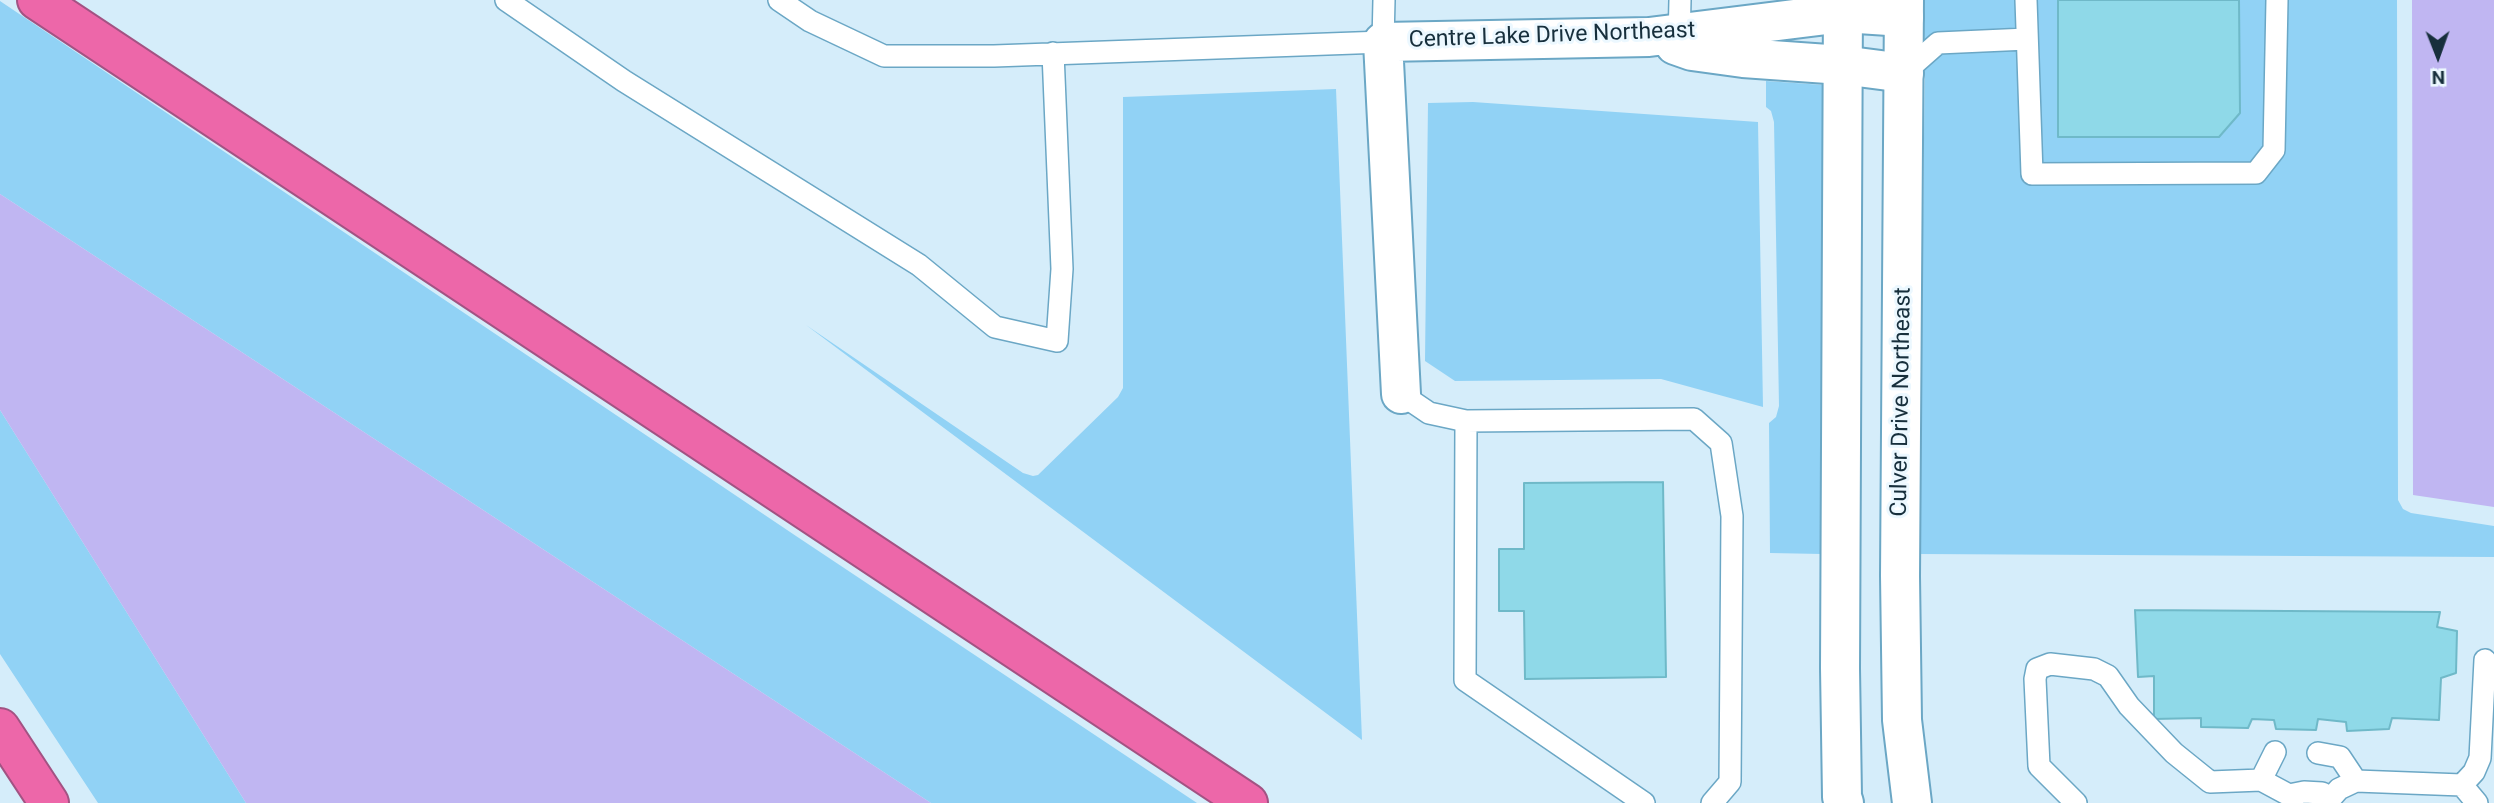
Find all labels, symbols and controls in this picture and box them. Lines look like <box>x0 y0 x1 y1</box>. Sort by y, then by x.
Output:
street label: Centre Lake Drive Northeast <box>1408 17 1696 55</box>
north arrow <box>2403 21 2473 91</box>
text: N <box>2431 66 2445 89</box>
street label: Culver Drive Northeast <box>1886 287 1918 517</box>

